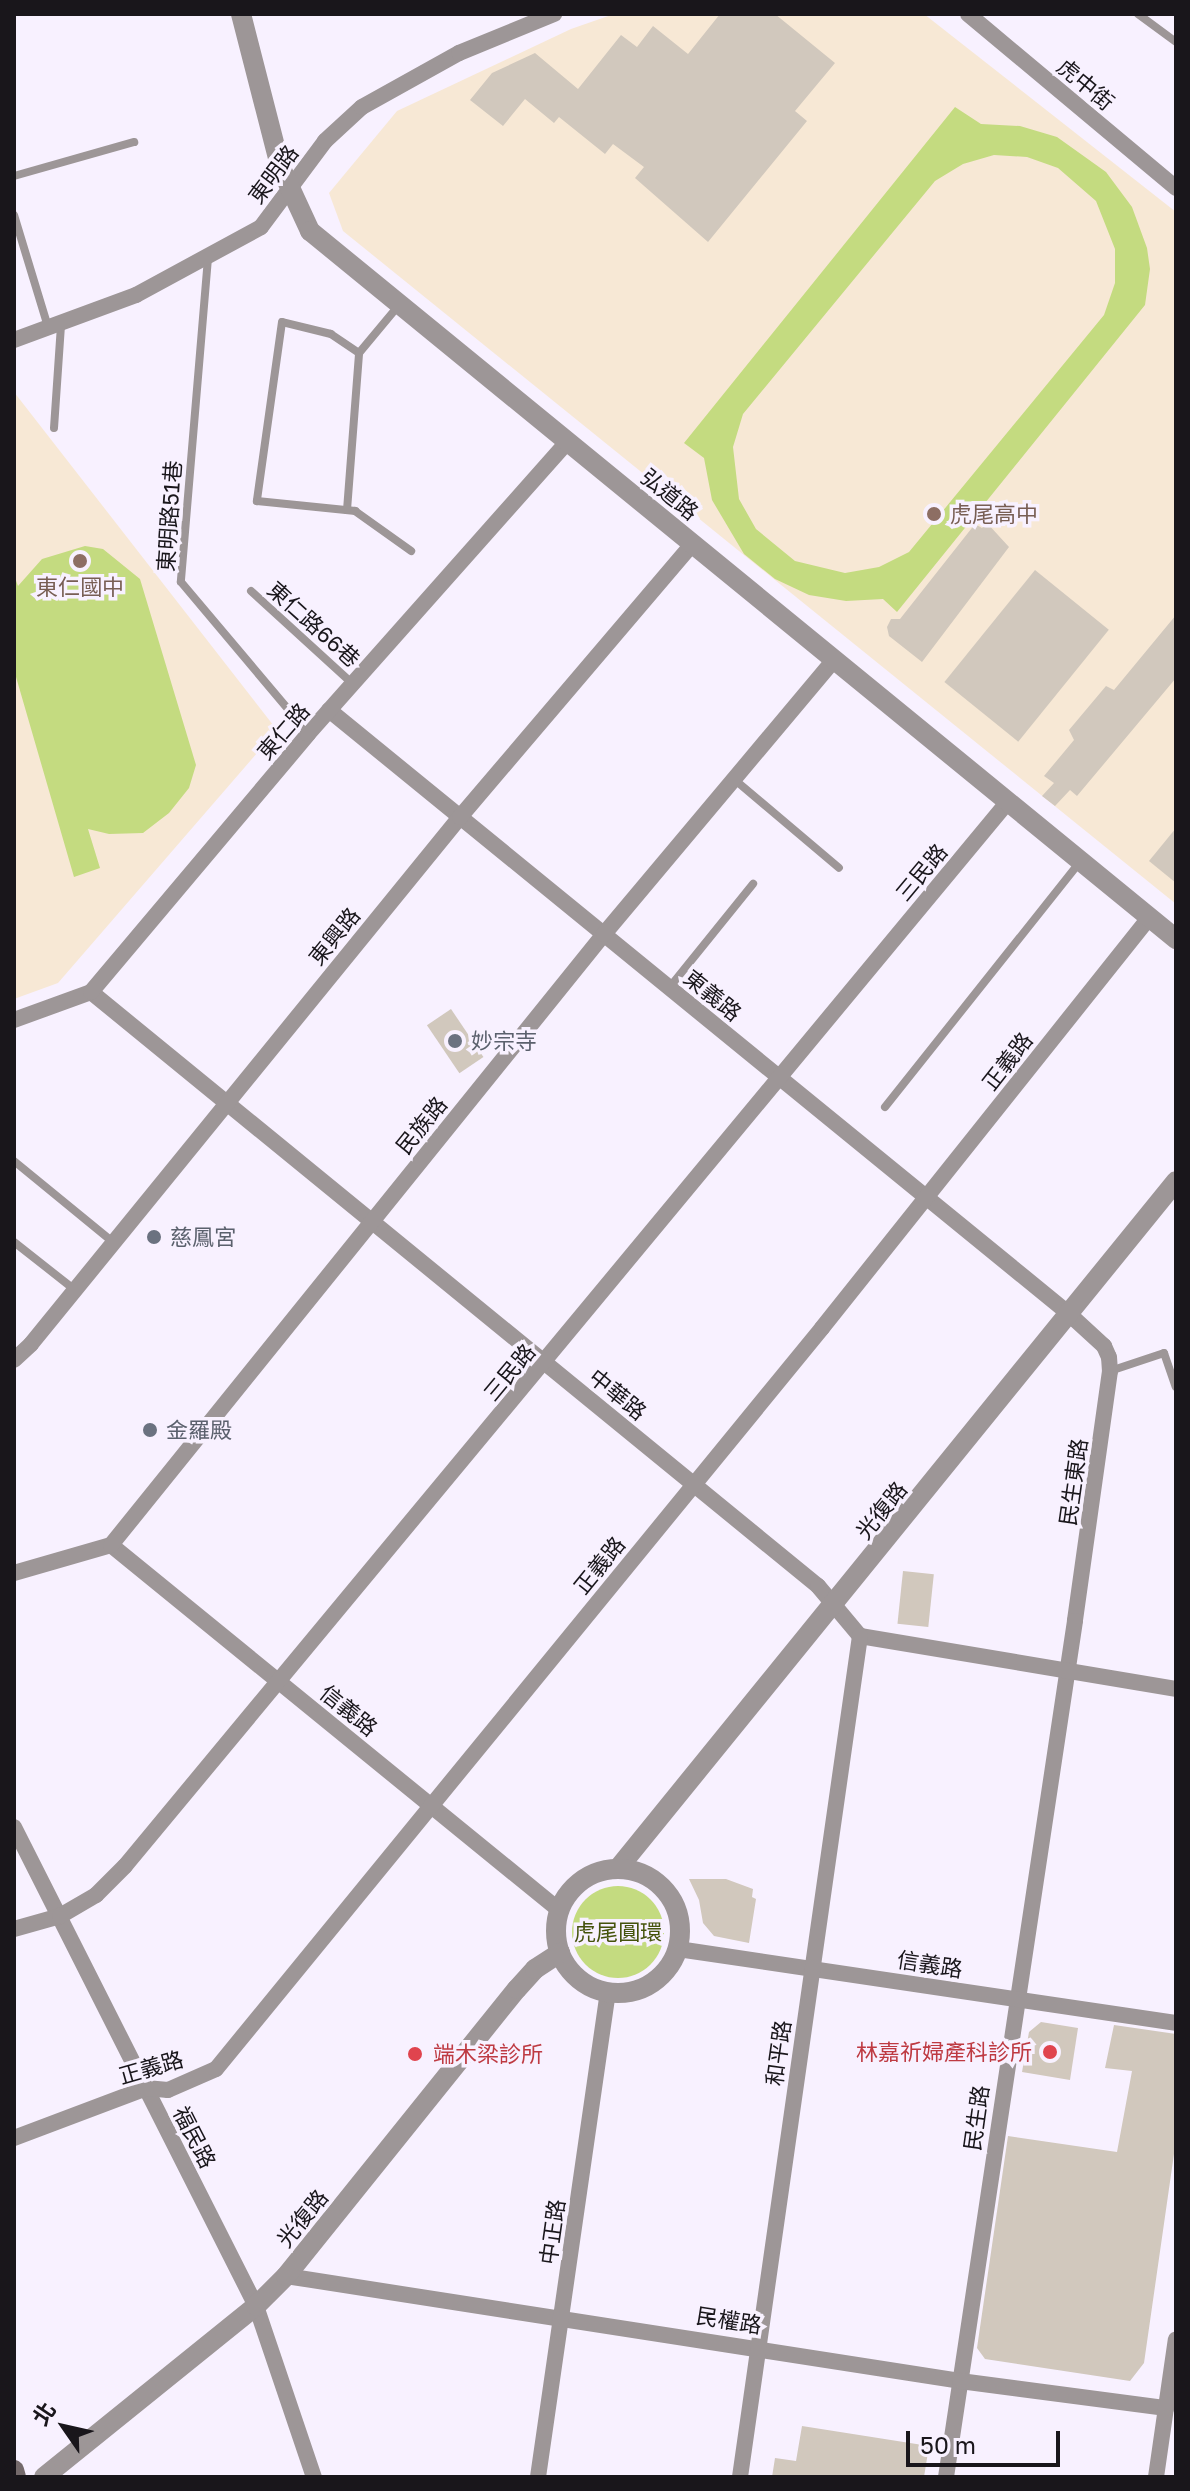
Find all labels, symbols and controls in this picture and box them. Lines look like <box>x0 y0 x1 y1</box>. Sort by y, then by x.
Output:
street label: 虎中街 <box>1052 53 1120 115</box>
street label: 東明路 <box>243 140 303 208</box>
street label: 東明路51巷 <box>152 459 186 573</box>
street label: 弘道路 <box>636 463 704 525</box>
place label: 虎尾高中 <box>950 501 1038 527</box>
marker: 虎尾高中 <box>925 505 943 523</box>
marker: 東仁國中 <box>71 552 89 570</box>
place label: 東仁國中 <box>36 574 124 600</box>
street label: 東仁路66巷 <box>263 576 365 672</box>
street label: 東仁路 <box>251 697 315 765</box>
street label: 三民路 <box>890 838 952 906</box>
street label: 東興路 <box>303 902 365 970</box>
street label: 東義路 <box>679 964 747 1026</box>
street label: 正義路 <box>976 1027 1038 1095</box>
place label: 妙宗寺 <box>471 1028 537 1054</box>
marker: 妙宗寺 <box>446 1032 464 1050</box>
street label: 民族路 <box>390 1091 452 1159</box>
place label: 慈鳳宮 <box>170 1224 236 1250</box>
marker: 慈鳳宮 <box>145 1228 163 1246</box>
street label: 三民路 <box>478 1338 540 1406</box>
street label: 中華路 <box>584 1363 652 1425</box>
place label: 金羅殿 <box>166 1417 232 1443</box>
marker: 金羅殿 <box>141 1421 159 1439</box>
street label: 民生東路 <box>1054 1437 1092 1527</box>
street label: 光復路 <box>850 1476 912 1544</box>
street label: 正義路 <box>568 1531 630 1599</box>
street label: 信義路 <box>315 1679 383 1741</box>
park label: 虎尾圓環 <box>574 1919 662 1945</box>
street label: 信義路 <box>895 1946 965 1982</box>
street label: 和平路 <box>760 2018 796 2088</box>
place label: 林嘉祈婦產科診所 <box>856 2039 1032 2065</box>
place label: 端木梁診所 <box>433 2041 543 2067</box>
marker: 林嘉祈婦產科診所 <box>1039 2041 1061 2063</box>
marker: 端木梁診所 <box>404 2043 426 2065</box>
street label: 正義路 <box>116 2045 186 2089</box>
street label: 民生路 <box>958 2083 994 2153</box>
street label: 福民路 <box>168 2102 222 2172</box>
street label: 光復路 <box>271 2184 333 2252</box>
street label: 中正路 <box>534 2197 570 2267</box>
street label: 民權路 <box>694 2302 764 2338</box>
north arrow <box>24 2387 104 2467</box>
text: 北 <box>26 2397 61 2430</box>
scale bar <box>910 2415 1064 2465</box>
text: 50 m <box>920 2430 976 2459</box>

